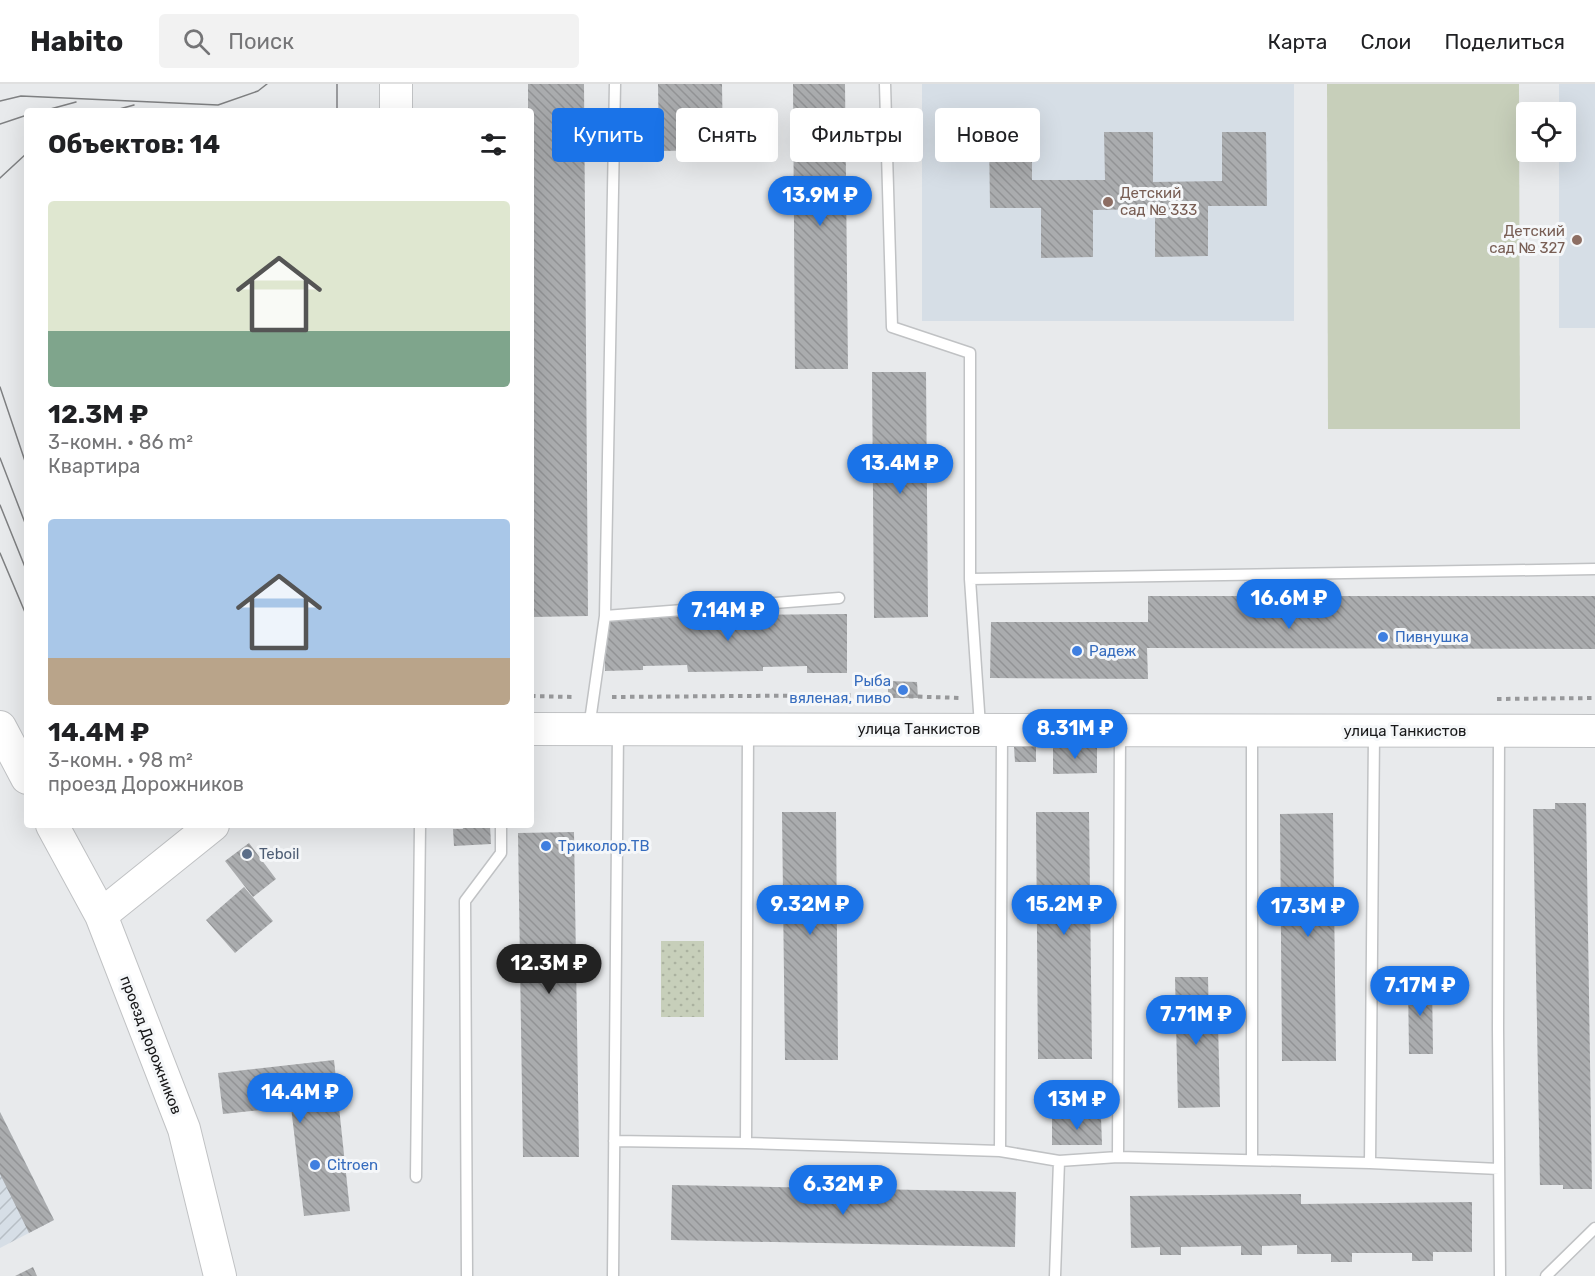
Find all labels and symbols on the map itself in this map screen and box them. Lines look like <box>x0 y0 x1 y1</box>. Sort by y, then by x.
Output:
pin: 13.9M ₽ <box>765 176 875 227</box>
place label: Детский сад № 333 <box>1120 184 1197 219</box>
marker: Детский сад № 333 <box>1101 195 1115 209</box>
place label: Детский сад № 327 <box>1489 222 1565 257</box>
marker: Детский сад № 327 <box>1570 233 1584 247</box>
pin: 13.4M ₽ <box>845 444 955 495</box>
pin: 16.6M ₽ <box>1234 579 1344 630</box>
pin: 7.14M ₽ <box>673 591 783 642</box>
place label: Пивнушка <box>1395 628 1469 646</box>
marker: Пивнушка <box>1376 630 1390 644</box>
place label: Радеж <box>1089 642 1136 660</box>
marker: Радеж <box>1070 644 1084 658</box>
place label: Рыба вяленая, пиво <box>789 672 891 707</box>
marker: Рыба вяленая, пиво <box>896 683 910 697</box>
pin: 8.31M ₽ <box>1020 709 1130 760</box>
street label: улица Танкистов <box>857 720 981 738</box>
street label: улица Танкистов <box>1343 722 1467 740</box>
place label: Триколор.ТВ <box>558 837 650 855</box>
marker: Триколор.ТВ <box>539 839 553 853</box>
place label: Teboil <box>259 845 299 863</box>
marker: Teboil <box>240 847 254 861</box>
pin: 9.32M ₽ <box>755 885 865 936</box>
pin: 15.2M ₽ <box>1009 885 1119 936</box>
pin: 17.3M ₽ <box>1253 887 1363 938</box>
pin: 12.3M ₽ <box>494 944 604 995</box>
pin: 7.17M ₽ <box>1365 966 1475 1017</box>
street label: проезд Дорожников <box>116 973 186 1117</box>
pin: 7.71M ₽ <box>1141 995 1251 1046</box>
pin: 14.4M ₽ <box>245 1073 355 1124</box>
pin: 13M ₽ <box>1035 1080 1119 1131</box>
place label: Citroen <box>327 1156 378 1174</box>
marker: Citroen <box>308 1158 322 1172</box>
pin: 6.32M ₽ <box>788 1165 898 1216</box>

